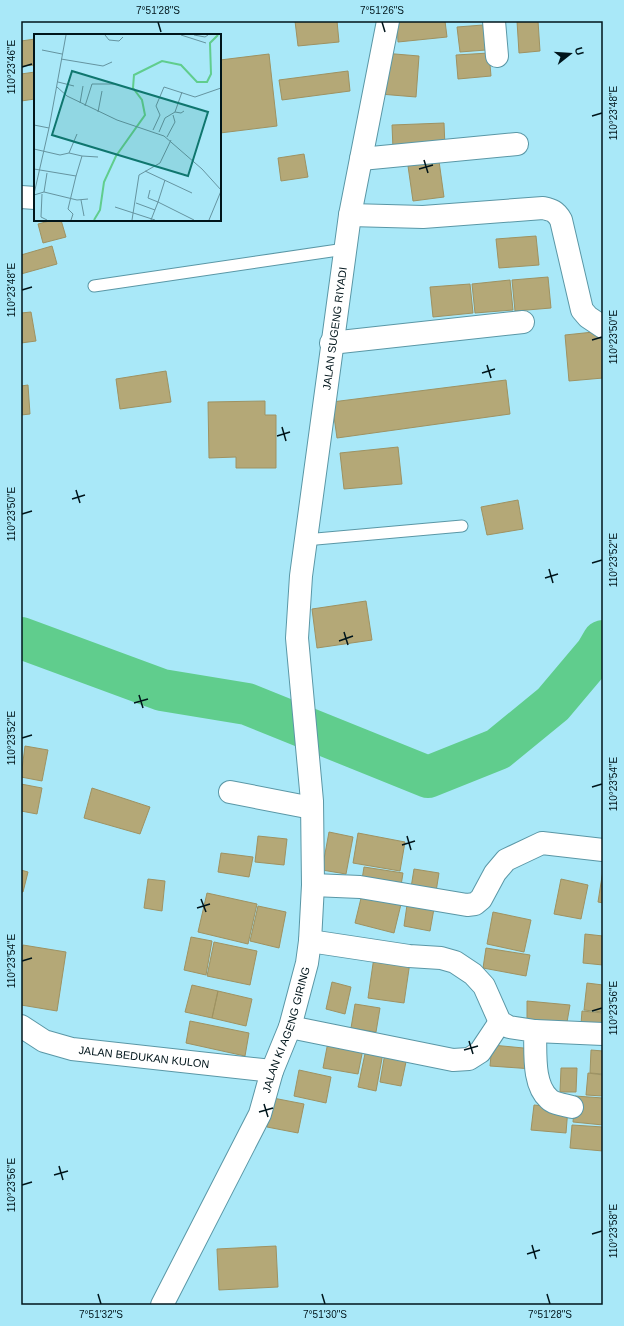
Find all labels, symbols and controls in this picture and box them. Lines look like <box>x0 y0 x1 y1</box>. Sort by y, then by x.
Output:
text: 7°51'28"S <box>136 5 180 16</box>
text: 7°51'26"S <box>360 5 404 16</box>
inset map <box>34 34 221 221</box>
north arrow <box>550 34 590 74</box>
text: 110°23'46"E <box>6 40 17 94</box>
text: U <box>573 46 586 57</box>
text: 110°23'48"E <box>608 86 619 140</box>
text: 110°23'48"E <box>6 263 17 317</box>
street label: JALAN SUGENG RIYADI <box>320 266 349 391</box>
text: 110°23'50"E <box>608 310 619 364</box>
text: 110°23'50"E <box>6 487 17 541</box>
text: 110°23'52"E <box>608 533 619 587</box>
text: 110°23'52"E <box>6 711 17 765</box>
text: 110°23'54"E <box>608 757 619 811</box>
text: 110°23'54"E <box>6 934 17 988</box>
street label: JALAN KI AGENG GIRING <box>260 965 312 1094</box>
text: 110°23'56"E <box>608 981 619 1035</box>
street label: JALAN BEDUKAN KULON <box>78 1044 210 1070</box>
text: 110°23'56"E <box>6 1158 17 1212</box>
text: 110°23'58"E <box>608 1204 619 1258</box>
text: 7°51'32"S <box>79 1309 123 1320</box>
text: 7°51'30"S <box>303 1309 347 1320</box>
text: 7°51'28"S <box>528 1309 572 1320</box>

